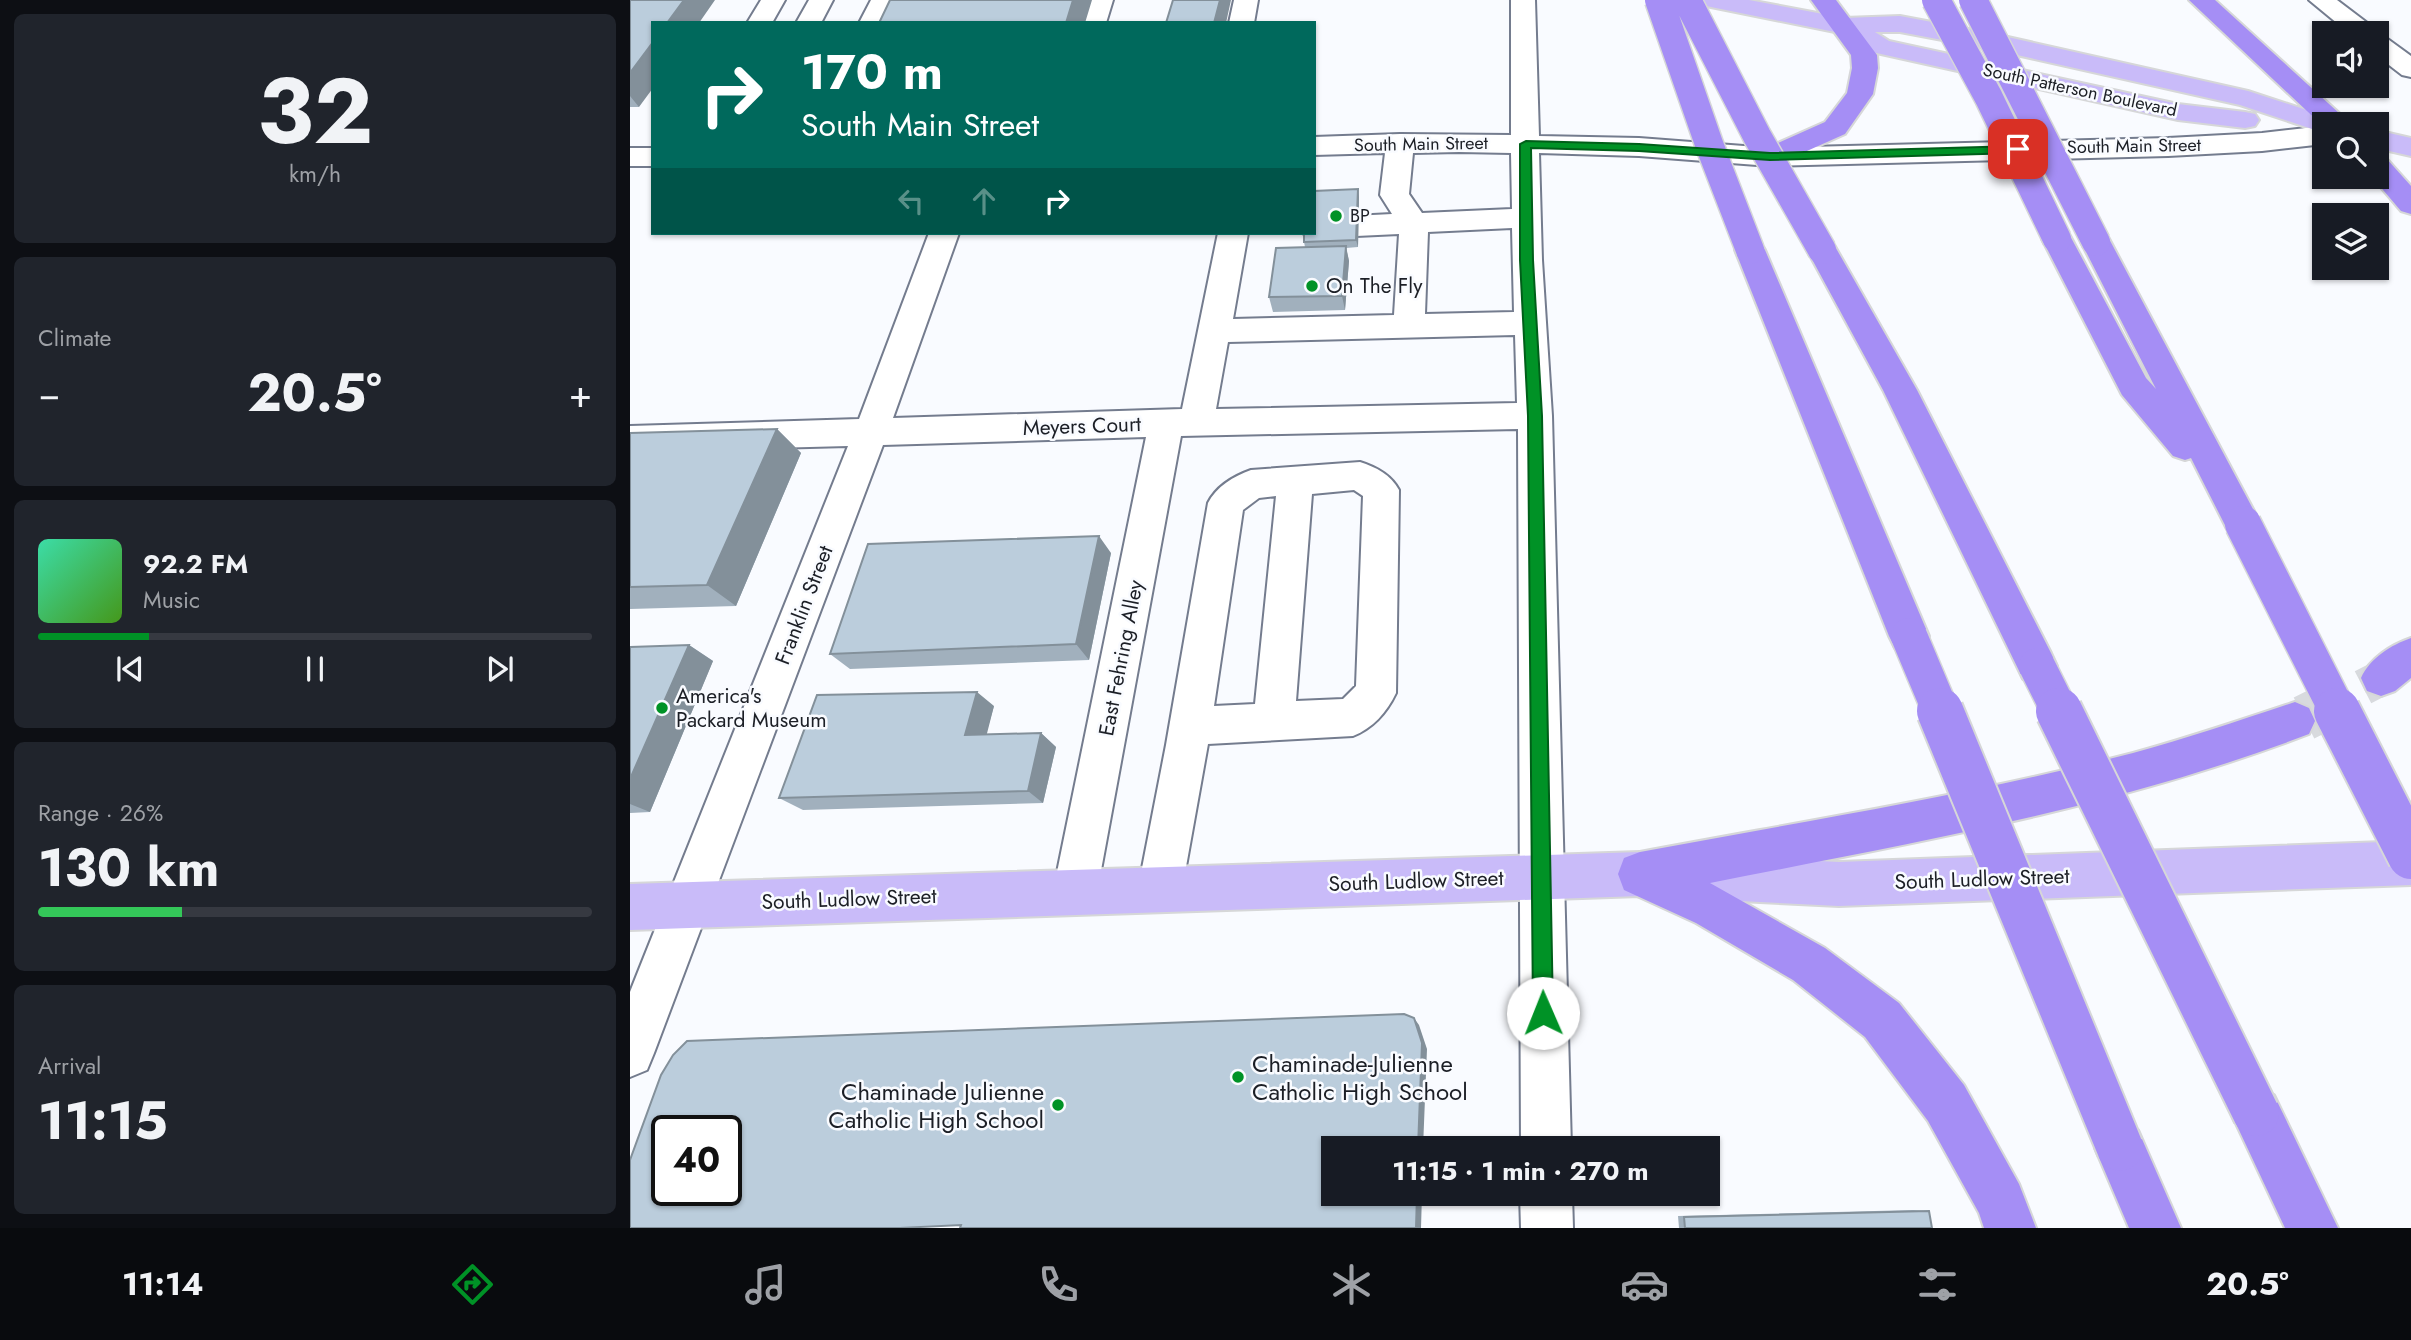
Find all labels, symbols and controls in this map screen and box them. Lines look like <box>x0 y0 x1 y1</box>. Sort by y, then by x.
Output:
map controls <box>2312 21 2389 280</box>
button: sound <box>2312 21 2389 98</box>
text: 170 m <box>801 37 943 107</box>
text: 32 <box>257 46 373 177</box>
icon: right <box>686 49 777 140</box>
street label: South Patterson Boulevard <box>1981 57 2179 123</box>
text: South Main Street <box>801 102 1039 148</box>
button: search <box>2312 112 2389 189</box>
pin <box>1988 119 2048 179</box>
street label: South Main Street <box>1354 130 1489 158</box>
icon: arrive <box>1999 130 2037 168</box>
street label: South Main Street <box>2067 132 2202 160</box>
text: km/h <box>289 157 341 191</box>
icon: left <box>892 182 930 220</box>
icon: ahead <box>965 182 1003 220</box>
icon: right <box>1038 182 1076 220</box>
place label: BP <box>1350 203 1370 229</box>
button: layers <box>2312 203 2389 280</box>
marker: BP <box>1328 208 1344 224</box>
place label: On The Fly <box>1326 271 1423 301</box>
marker: On The Fly <box>1304 278 1320 294</box>
text: Climate <box>38 321 111 355</box>
text: 20.5° <box>247 355 382 431</box>
text: − <box>38 366 60 421</box>
text: + <box>569 366 592 421</box>
street label: Meyers Court <box>1022 409 1142 443</box>
street label: Franklin Street <box>768 541 840 669</box>
text: 92.2 FM <box>143 545 248 583</box>
street label: East Fehring Alley <box>1091 577 1151 739</box>
text: Music <box>143 583 200 617</box>
icon: previous <box>111 650 149 688</box>
icon: pause <box>296 650 334 688</box>
icon: next <box>481 650 519 688</box>
place label: America's Packard Museum <box>676 681 827 735</box>
marker: America's Packard Museum <box>654 700 670 716</box>
text: Range · 26% <box>38 796 163 830</box>
text: 130 km <box>38 830 219 906</box>
street label: South Ludlow Street <box>1894 861 2070 897</box>
street label: South Ludlow Street <box>1328 863 1504 899</box>
street label: South Ludlow Street <box>761 881 937 917</box>
position arrow <box>1506 976 1580 1050</box>
place label: Chaminade-Julienne Catholic High School <box>1252 1046 1468 1109</box>
text: Arrival <box>38 1049 101 1083</box>
marker: Chaminade-Julienne Catholic High School <box>1230 1069 1246 1085</box>
place label: Chaminade Julienne Catholic High School <box>828 1074 1044 1137</box>
text: 11:15 <box>38 1083 168 1159</box>
marker: Chaminade Julienne Catholic High School <box>1050 1097 1066 1113</box>
speed limit sign: 40 <box>651 1115 742 1206</box>
text: 11:15 · 1 min · 270 m <box>1392 1152 1649 1190</box>
icon: directions <box>448 1260 497 1309</box>
icon: music <box>741 1260 790 1309</box>
icon: phone <box>1034 1260 1083 1309</box>
icon: climate <box>1327 1260 1376 1309</box>
icon: car <box>1620 1260 1669 1309</box>
icon: filters <box>1913 1260 1962 1309</box>
text: 11:14 <box>122 1261 204 1307</box>
text: 20.5° <box>2206 1261 2289 1307</box>

